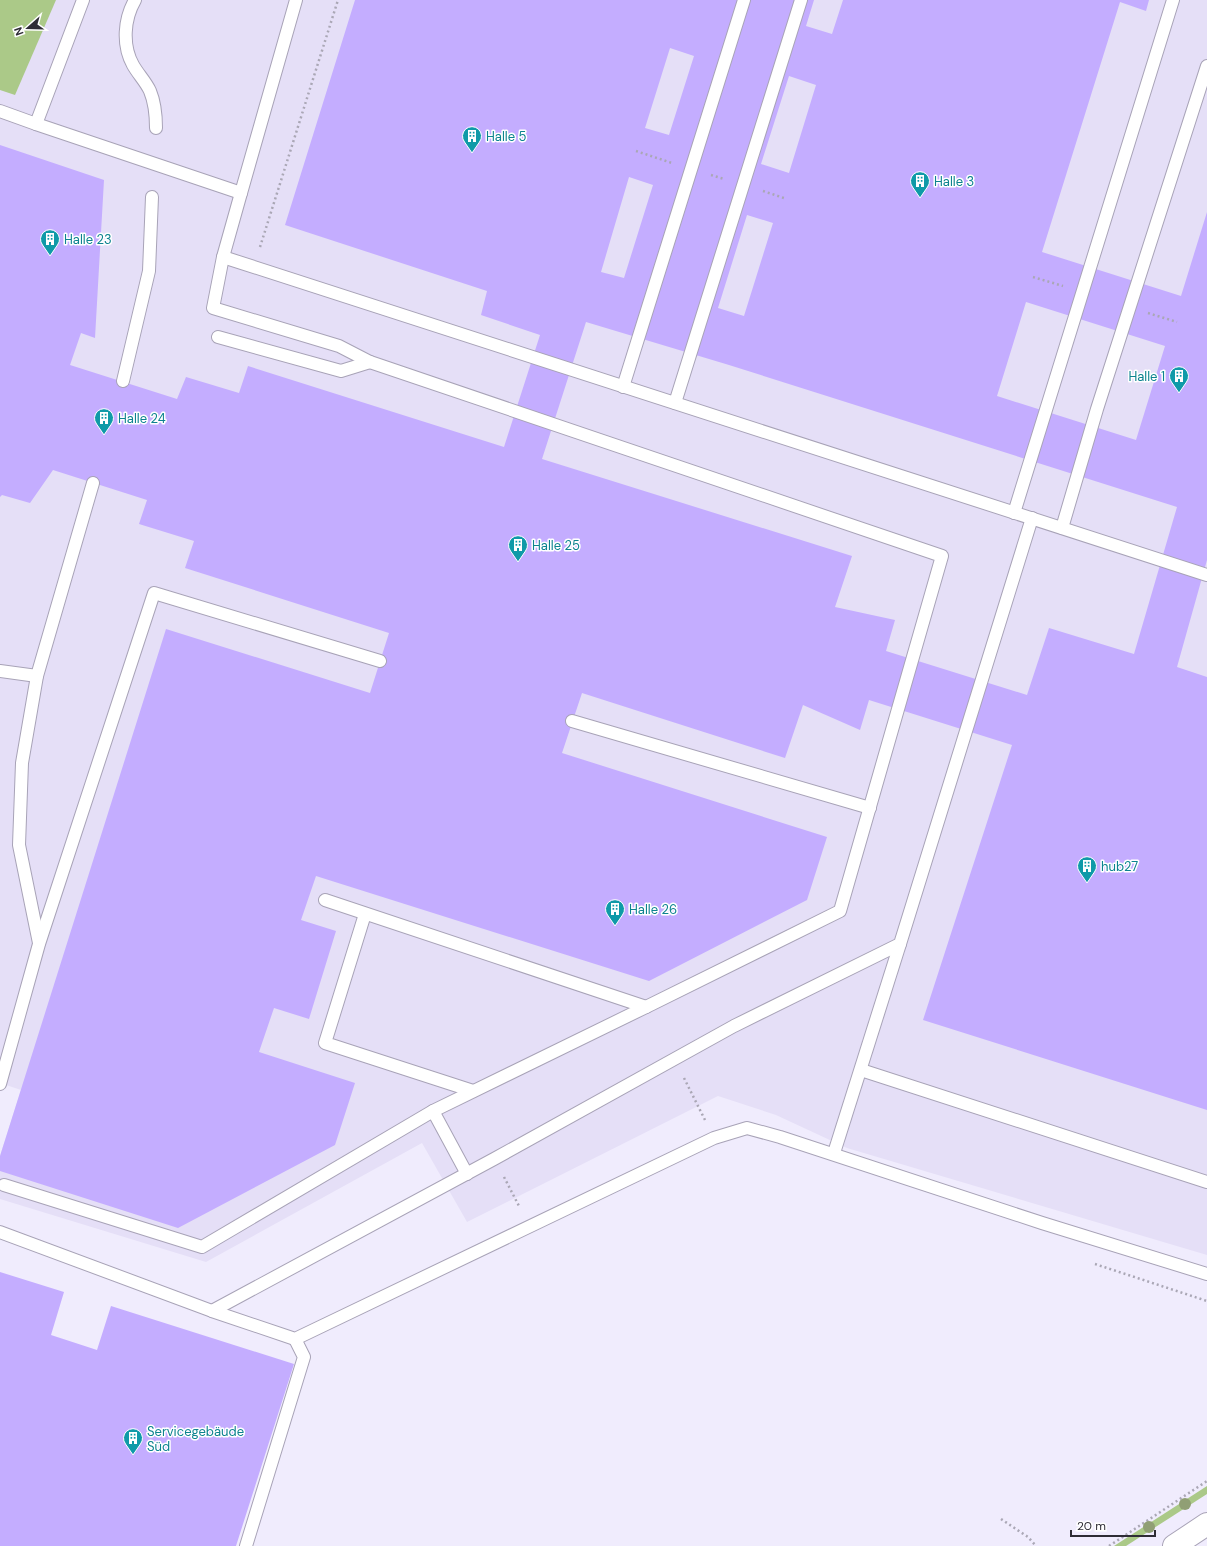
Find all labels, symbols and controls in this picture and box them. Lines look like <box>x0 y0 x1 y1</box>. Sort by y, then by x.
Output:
north arrow <box>8 8 48 48</box>
text: N <box>11 25 27 38</box>
building icon: Halle 5 <box>461 125 483 153</box>
place label: Halle 5 <box>486 128 527 145</box>
building icon: Halle 3 <box>909 170 931 198</box>
place label: Halle 3 <box>934 173 974 190</box>
building icon: Halle 23 <box>39 228 61 256</box>
place label: Halle 23 <box>64 231 112 248</box>
building icon: Halle 1 <box>1168 365 1190 393</box>
place label: Halle 1 <box>1128 368 1165 385</box>
building icon: Halle 24 <box>93 407 115 435</box>
place label: Halle 24 <box>118 410 166 427</box>
building icon: Halle 25 <box>507 534 529 562</box>
place label: Halle 25 <box>532 537 580 554</box>
building icon: hub27 <box>1076 855 1098 883</box>
place label: hub27 <box>1101 858 1138 875</box>
building icon: Halle 26 <box>604 898 626 926</box>
place label: Halle 26 <box>629 901 677 918</box>
place label: Servicegebäude Süd <box>147 1423 244 1455</box>
building icon: Servicegebäude Süd <box>122 1427 144 1455</box>
scale bar <box>1071 1512 1155 1538</box>
text: 20 m <box>1077 1518 1106 1534</box>

